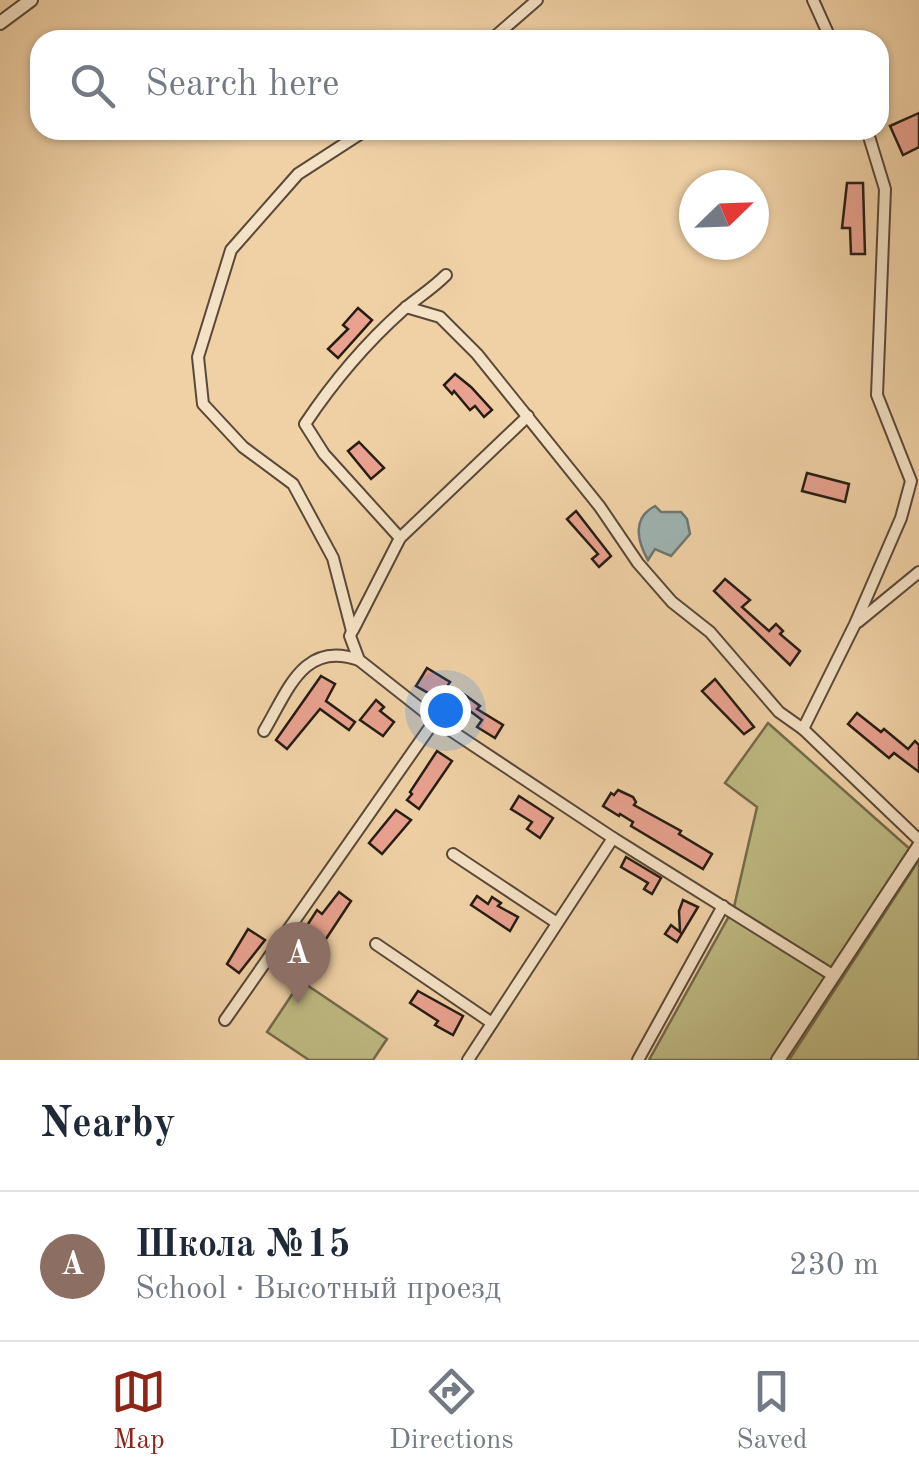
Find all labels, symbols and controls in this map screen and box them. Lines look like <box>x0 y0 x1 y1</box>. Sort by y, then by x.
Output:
search box <box>30 30 889 140</box>
icon: search <box>65 58 120 113</box>
text: Search here <box>145 66 340 104</box>
north arrow <box>679 170 769 260</box>
your location <box>420 685 471 736</box>
pin: A <box>266 922 330 1004</box>
text: Nearby <box>40 1104 176 1146</box>
text: Школа №15 <box>135 1227 351 1265</box>
text: A <box>60 1250 85 1282</box>
text: 230 m <box>789 1250 879 1282</box>
text: School · Высотный проезд <box>135 1274 501 1306</box>
tab: Map <box>111 1364 166 1459</box>
tab: Directions <box>389 1364 514 1459</box>
tab: Saved <box>736 1364 808 1459</box>

